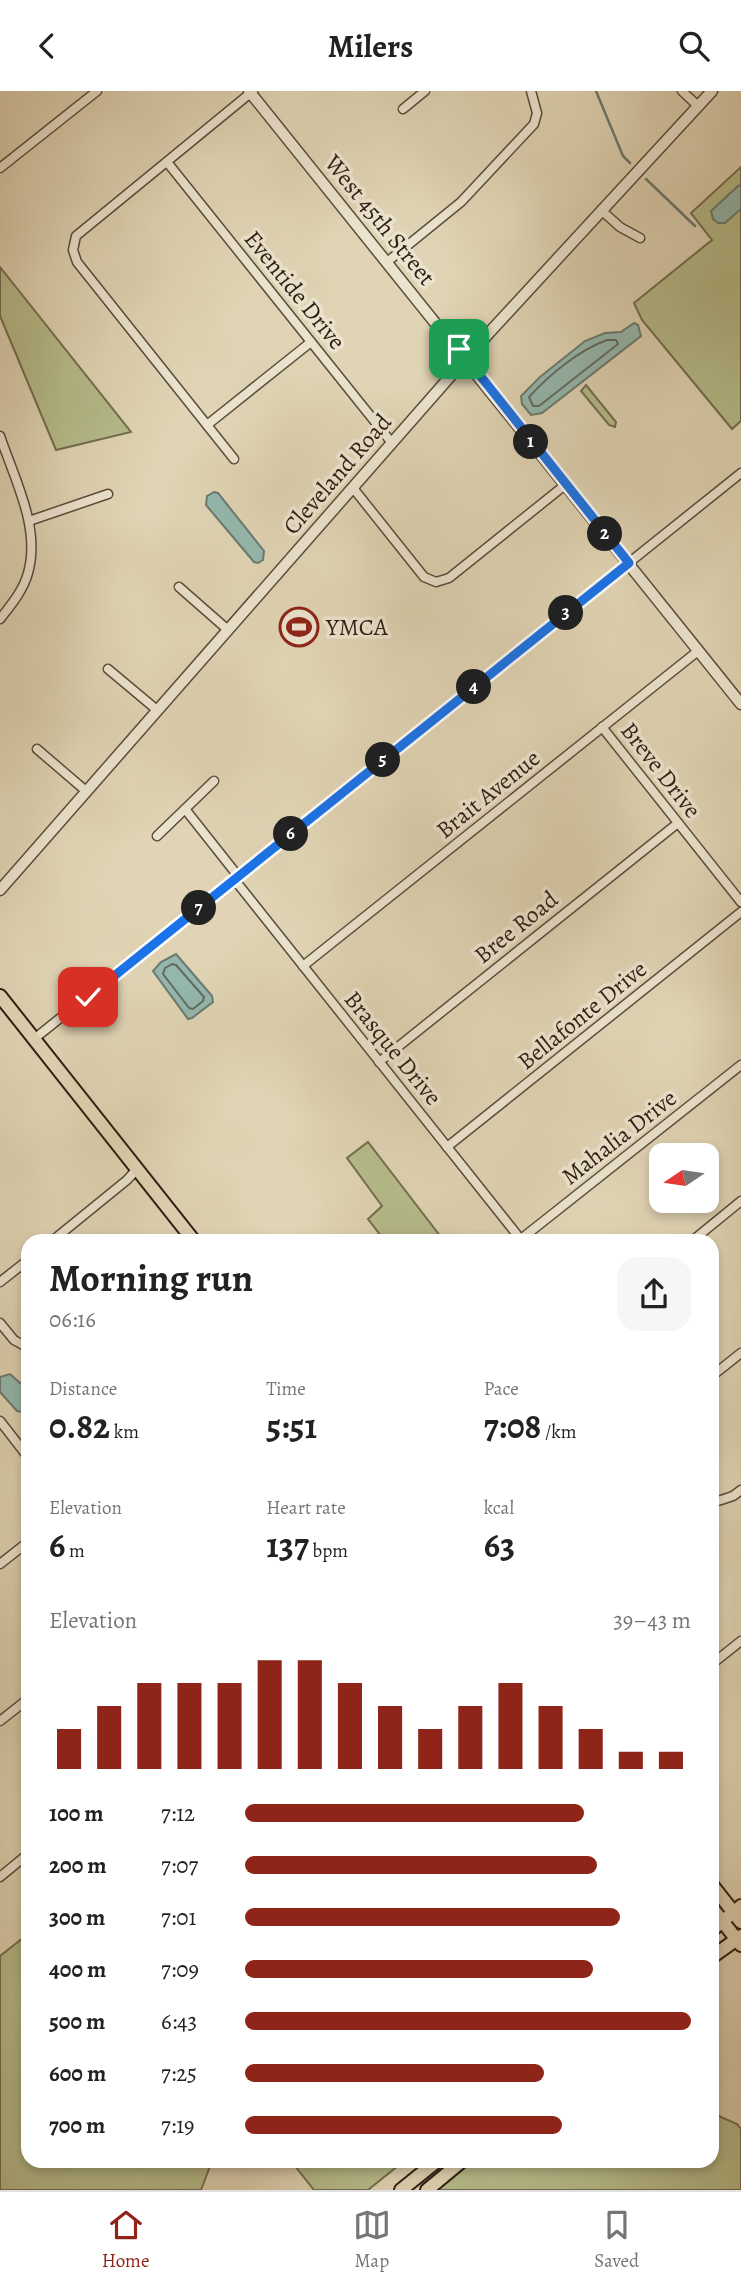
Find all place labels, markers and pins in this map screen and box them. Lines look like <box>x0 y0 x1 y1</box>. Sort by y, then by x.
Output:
pin <box>429 319 489 379</box>
pin: 1 <box>514 425 548 459</box>
pin: 2 <box>588 517 622 551</box>
pin: 3 <box>548 595 584 631</box>
sports icon: YMCA <box>278 606 320 648</box>
place label: YMCA <box>325 611 389 643</box>
pin: 4 <box>456 669 491 705</box>
pin: 5 <box>366 743 400 777</box>
pin: 6 <box>274 817 308 851</box>
pin: 7 <box>182 891 216 925</box>
pin <box>58 967 118 1027</box>

